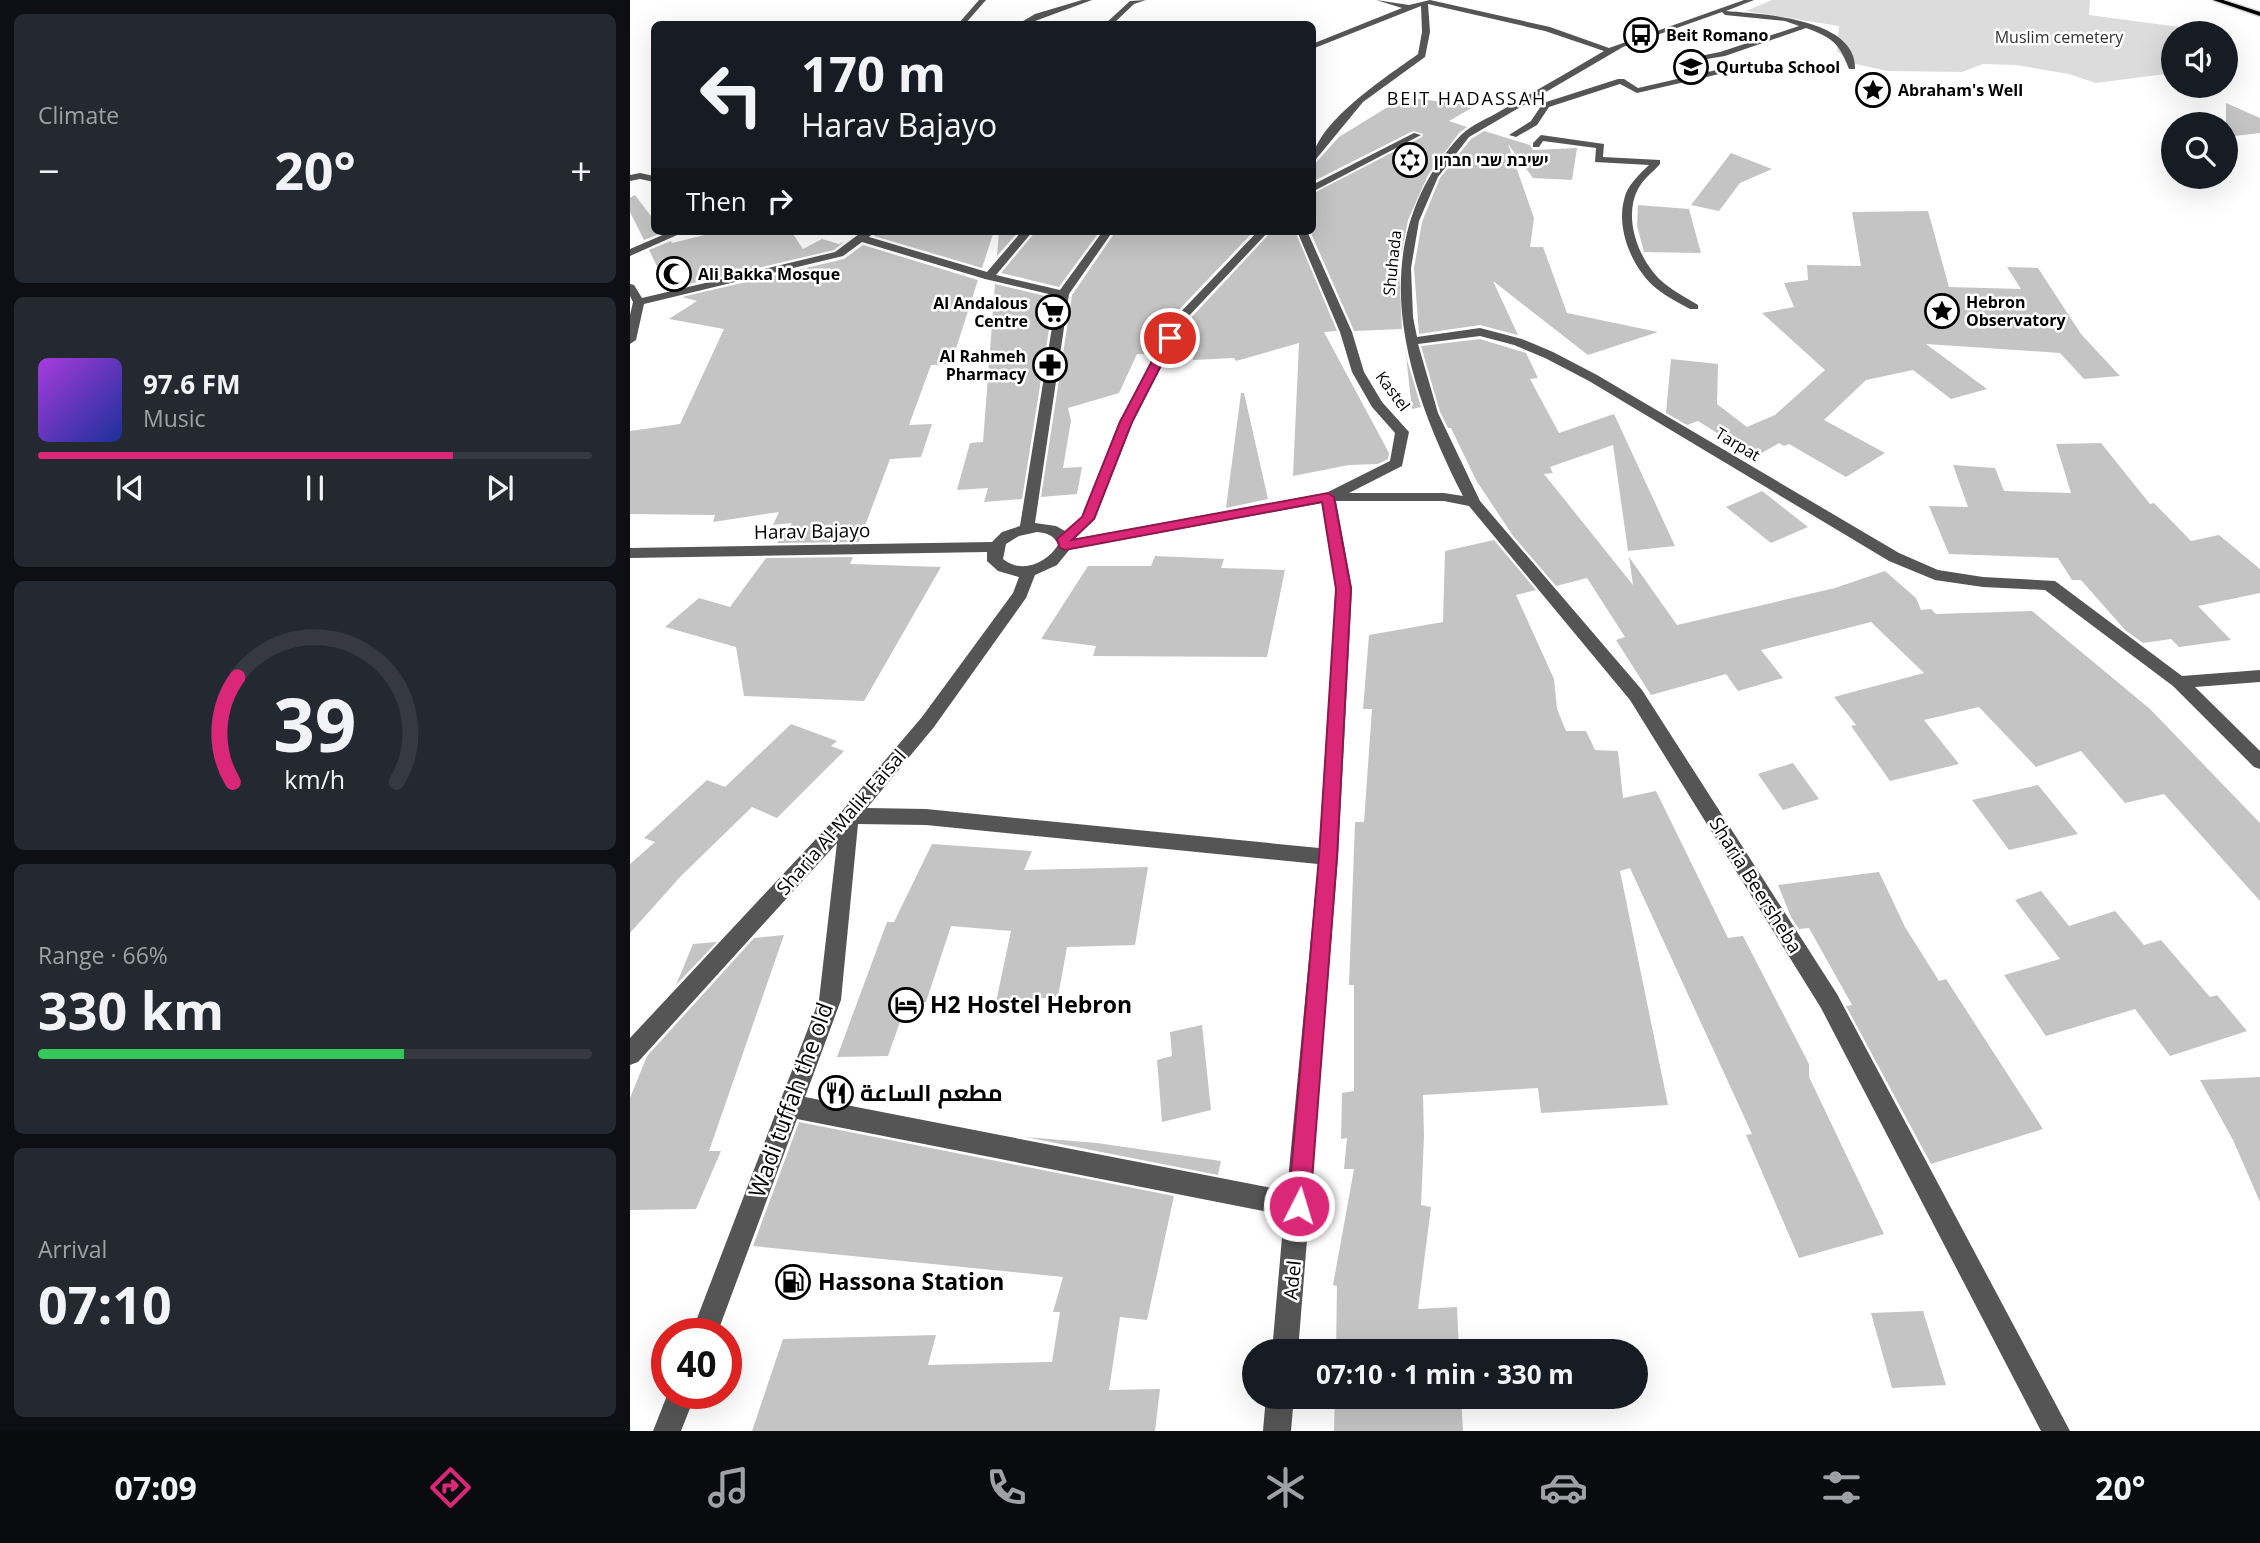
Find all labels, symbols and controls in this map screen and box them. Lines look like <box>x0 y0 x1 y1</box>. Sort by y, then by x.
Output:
bus stop icon: Beit Romano <box>1622 16 1660 54</box>
map controls <box>2161 21 2238 189</box>
button: sound <box>2161 21 2238 98</box>
place label: Beit Romano <box>1666 24 1769 46</box>
park label: Muslim cemetery <box>1995 26 2124 48</box>
text: 170 m <box>801 40 946 106</box>
school or university icon: Qurtuba School <box>1672 48 1710 86</box>
icon: left <box>686 49 777 140</box>
place label: Qurtuba School <box>1716 56 1840 78</box>
place icon: Abraham's Well <box>1854 71 1892 109</box>
place label: Abraham's Well <box>1898 79 2023 101</box>
district label: BEIT HADASSAH <box>1387 86 1547 110</box>
text: Climate <box>38 99 119 131</box>
text: Harav Bajayo <box>801 103 997 146</box>
button: search <box>2161 112 2238 189</box>
text: 20° <box>274 134 356 205</box>
synagogue icon: ישיבת שבי חברון <box>1391 141 1429 179</box>
text: − <box>38 144 60 196</box>
text: + <box>570 144 592 196</box>
place label: ישיבת שבי חברון <box>1434 149 1549 171</box>
icon: right <box>761 182 799 220</box>
text: Then <box>686 183 747 219</box>
street label: Shuhada <box>1378 229 1406 297</box>
mosque icon: Ali Bakka Mosque <box>655 255 693 293</box>
place label: Ali Bakka Mosque <box>698 263 840 285</box>
place label: Hebron Observatory <box>1966 291 2066 331</box>
place label: Al Andalous Centre <box>933 292 1028 332</box>
place icon: Hebron Observatory <box>1923 292 1961 330</box>
supermarket icon: Al Andalous Centre <box>1034 293 1072 331</box>
pin <box>1140 308 1200 368</box>
icon: arrive <box>1151 319 1189 357</box>
place label: Al Rahmeh Pharmacy <box>940 345 1027 385</box>
pharmacy icon: Al Rahmeh Pharmacy <box>1031 346 1069 384</box>
text: 97.6 FM <box>143 366 241 402</box>
street label: Kastel <box>1371 366 1415 416</box>
text: Music <box>143 402 206 434</box>
street label: Tarpat <box>1711 422 1765 466</box>
icon: previous <box>111 469 149 507</box>
icon: pause <box>296 469 334 507</box>
icon: next <box>481 469 519 507</box>
street label: Harav Bajayo <box>754 517 870 545</box>
text: 39 <box>273 674 357 773</box>
street label: Sharia Al-Malik Faisal <box>770 744 912 900</box>
text: km/h <box>285 761 345 795</box>
street label: Sharia Beersheba <box>1704 812 1808 958</box>
text: Range · 66% <box>38 939 168 971</box>
text: 330 km <box>38 974 224 1045</box>
hotel icon: H2 Hostel Hebron <box>887 986 925 1024</box>
place label: H2 Hostel Hebron <box>930 988 1132 1020</box>
street label: Wadi tuffah the old <box>740 998 840 1202</box>
restaurant icon: مطعم الساعة <box>817 1074 855 1112</box>
place label: مطعم الساعة <box>860 1076 1003 1109</box>
position arrow <box>1262 1169 1336 1243</box>
text: Arrival <box>38 1233 107 1265</box>
street label: Adel <box>1277 1259 1307 1301</box>
fuel station icon: Hassona Station <box>774 1263 812 1301</box>
place label: Hassona Station <box>818 1265 1004 1297</box>
text: 07:10 <box>38 1268 172 1339</box>
speed limit sign: 40 <box>651 1318 742 1409</box>
text: 07:10 · 1 min · 330 m <box>1316 1356 1574 1392</box>
icon: directions <box>426 1463 475 1512</box>
icon: music <box>704 1463 753 1512</box>
icon: phone <box>982 1463 1031 1512</box>
icon: climate <box>1261 1463 1310 1512</box>
icon: car <box>1539 1463 1588 1512</box>
icon: filters <box>1817 1463 1866 1512</box>
text: 07:09 <box>115 1466 197 1509</box>
text: 20° <box>2095 1466 2145 1509</box>

